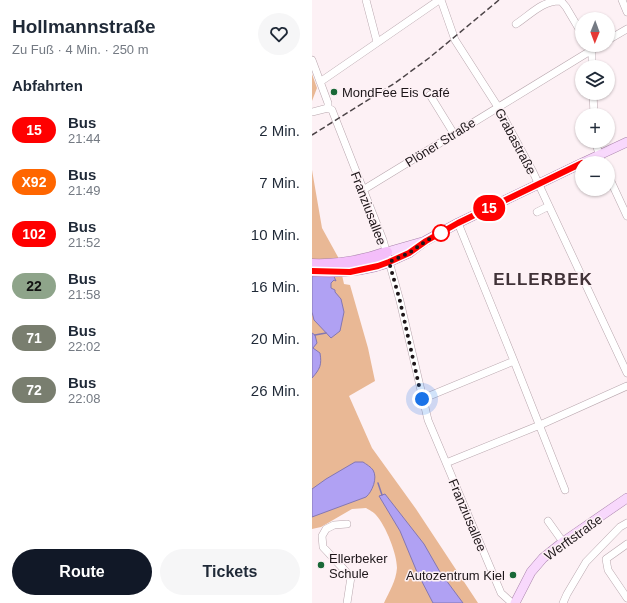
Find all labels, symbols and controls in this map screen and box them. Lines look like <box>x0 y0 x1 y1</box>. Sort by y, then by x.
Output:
north arrow <box>575 12 615 52</box>
map controls <box>575 12 615 196</box>
button: heart <box>258 13 300 55</box>
text: Hollmannstraße <box>12 16 156 37</box>
text: Zu Fuß · 4 Min. · 250 m <box>12 42 149 57</box>
button: layers <box>575 60 615 100</box>
text: Abfahrten <box>12 77 83 94</box>
place label: MondFee Eis Café <box>342 85 450 100</box>
marker: MondFee Eis Café <box>329 87 339 97</box>
street label: Grabastraße <box>492 105 539 177</box>
button: + <box>575 108 615 148</box>
text: Bus <box>68 114 96 131</box>
street label: Plöner Straße <box>402 115 478 170</box>
text: 15 <box>26 122 42 138</box>
text: 2 Min. <box>259 122 300 139</box>
text: 21:44 <box>68 131 101 146</box>
button: − <box>575 156 615 196</box>
text: Bus <box>68 166 96 183</box>
street label: Franziusallee <box>348 169 389 247</box>
text: X92 <box>22 174 46 190</box>
text: 7 Min. <box>259 174 300 191</box>
text: 21:49 <box>68 183 101 198</box>
line badge: 15 <box>471 195 507 221</box>
text: 15 <box>481 200 497 216</box>
text: Bus <box>68 218 96 235</box>
unlabelled marker <box>432 224 450 242</box>
text: 102 <box>22 226 46 242</box>
text: 10 Min. <box>251 226 300 243</box>
text: 21:52 <box>68 235 101 250</box>
text: Bus <box>68 270 96 287</box>
district label: ELLERBEK <box>493 270 593 289</box>
text: 22 <box>26 278 42 294</box>
text: 16 Min. <box>251 278 300 295</box>
text: 21:58 <box>68 287 101 302</box>
text: Bus <box>68 322 96 339</box>
text: 71 <box>26 330 42 346</box>
text: 20 Min. <box>251 330 300 347</box>
text: 22:02 <box>68 339 101 354</box>
text: Bus <box>68 374 96 391</box>
text: 72 <box>26 382 42 398</box>
text: 26 Min. <box>251 382 300 399</box>
your location <box>412 389 432 409</box>
text: 22:08 <box>68 391 101 406</box>
street label: Franziusallee <box>446 477 490 554</box>
street label: Werftstraße <box>542 511 605 563</box>
button: Route <box>12 549 152 595</box>
button: Tickets <box>160 549 300 595</box>
place label: Ellerbeker Schule <box>329 551 388 581</box>
marker: Ellerbeker Schule <box>316 560 326 570</box>
place label: Autozentrum Kiel <box>406 568 505 583</box>
marker: Autozentrum Kiel <box>508 570 518 580</box>

